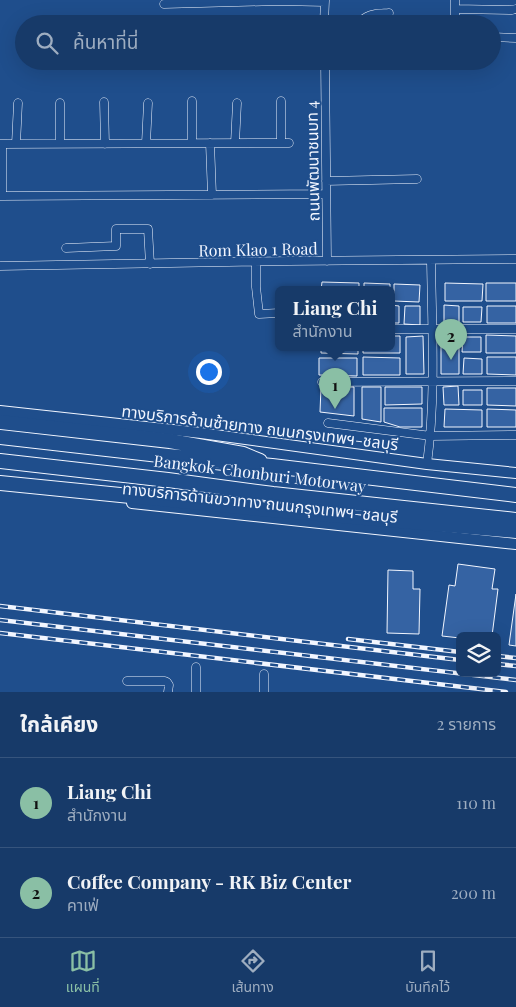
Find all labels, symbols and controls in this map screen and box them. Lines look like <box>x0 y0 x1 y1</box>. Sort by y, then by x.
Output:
search box <box>15 15 501 70</box>
text: ค้นหาที่นี่ <box>73 28 138 54</box>
icon: search <box>33 29 61 57</box>
street label: ถนนพัฒนาชนบท 4 <box>300 100 324 222</box>
street label: Rom Klao 1 Road <box>198 237 318 261</box>
popup <box>275 286 395 351</box>
text: Liang Chi <box>293 294 377 320</box>
pin: 2 <box>435 319 467 360</box>
text: สำนักงาน <box>293 320 353 341</box>
your location <box>196 359 222 385</box>
pin: 1 <box>319 368 351 409</box>
street label: ทางบริการด้านซ้ายทาง ถนนกรุงเทพฯ-ชลบุรี <box>120 400 400 454</box>
street label: Bangkok-Chonburi Motorway <box>153 450 367 496</box>
street label: ทางบริการด้านขวาทาง ถนนกรุงเทพฯ-ชลบุรี <box>121 477 399 527</box>
map controls <box>456 632 501 677</box>
button: layers <box>456 632 501 677</box>
text: ใกล้เคียง <box>20 709 98 737</box>
text: 2 รายการ <box>437 713 496 734</box>
text: Liang Chi <box>67 778 152 804</box>
text: 1 <box>33 792 39 813</box>
text: 110 m <box>456 792 496 813</box>
text: สำนักงาน <box>67 804 127 825</box>
text: Coffee Company - RK Biz Center <box>67 868 351 894</box>
text: 2 <box>32 882 40 903</box>
text: 200 m <box>451 882 496 903</box>
text: คาเฟ่ <box>67 894 99 915</box>
tab: แผนที่ <box>66 947 100 998</box>
tab: เส้นทาง <box>231 947 274 998</box>
tab: บันทึกไว้ <box>405 947 450 998</box>

